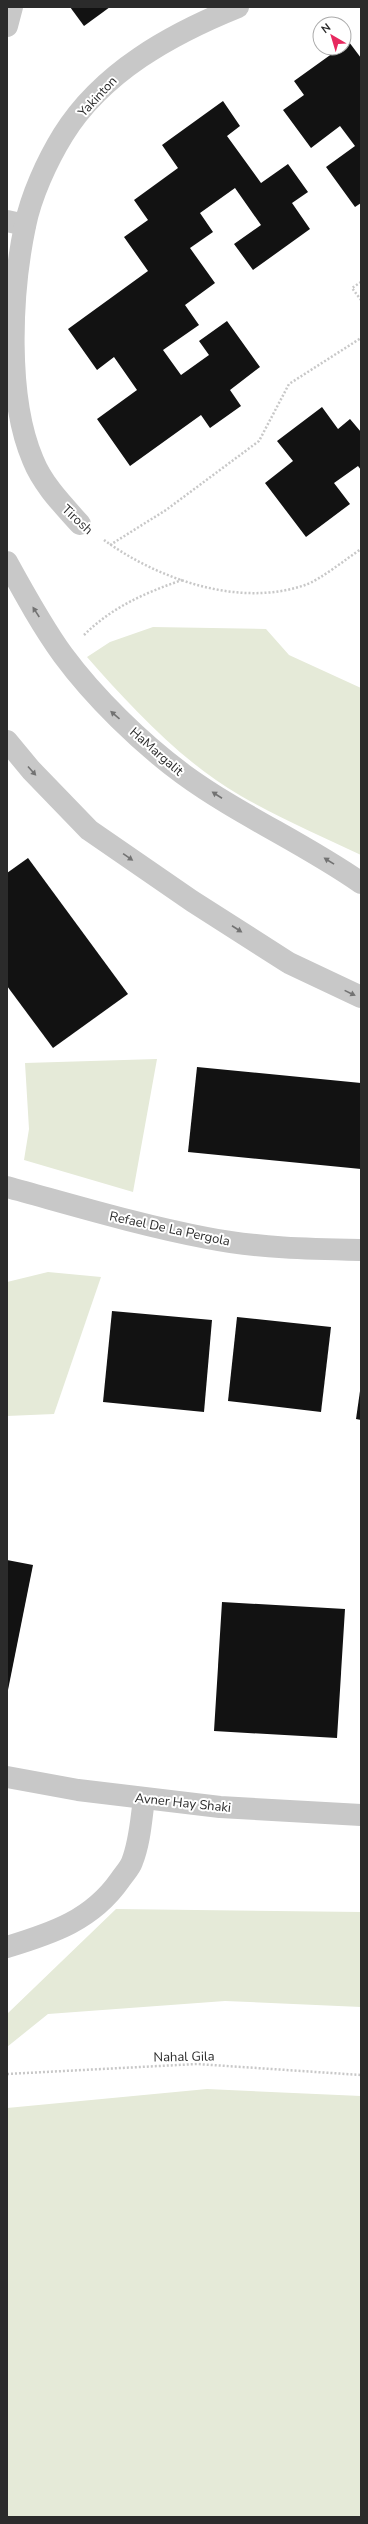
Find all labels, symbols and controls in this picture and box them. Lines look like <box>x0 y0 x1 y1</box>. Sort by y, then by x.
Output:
north arrow <box>312 16 352 56</box>
text: N <box>318 20 334 37</box>
street label: Yakinton <box>74 72 121 122</box>
street label: Tirosh <box>58 501 97 539</box>
one-way arrow <box>32 607 40 617</box>
one-way arrow <box>110 710 120 719</box>
street label: HaMargalit <box>126 724 187 780</box>
one-way arrow <box>27 766 37 776</box>
one-way arrow <box>211 792 222 799</box>
one-way arrow <box>123 853 134 861</box>
one-way arrow <box>324 857 334 865</box>
one-way arrow <box>231 926 242 933</box>
one-way arrow <box>344 990 355 996</box>
street label: Refael De La Pergola <box>108 1207 232 1251</box>
street label: Avner Hay Shaki <box>134 1789 232 1817</box>
street label: Nahal Gila <box>153 2047 215 2067</box>

